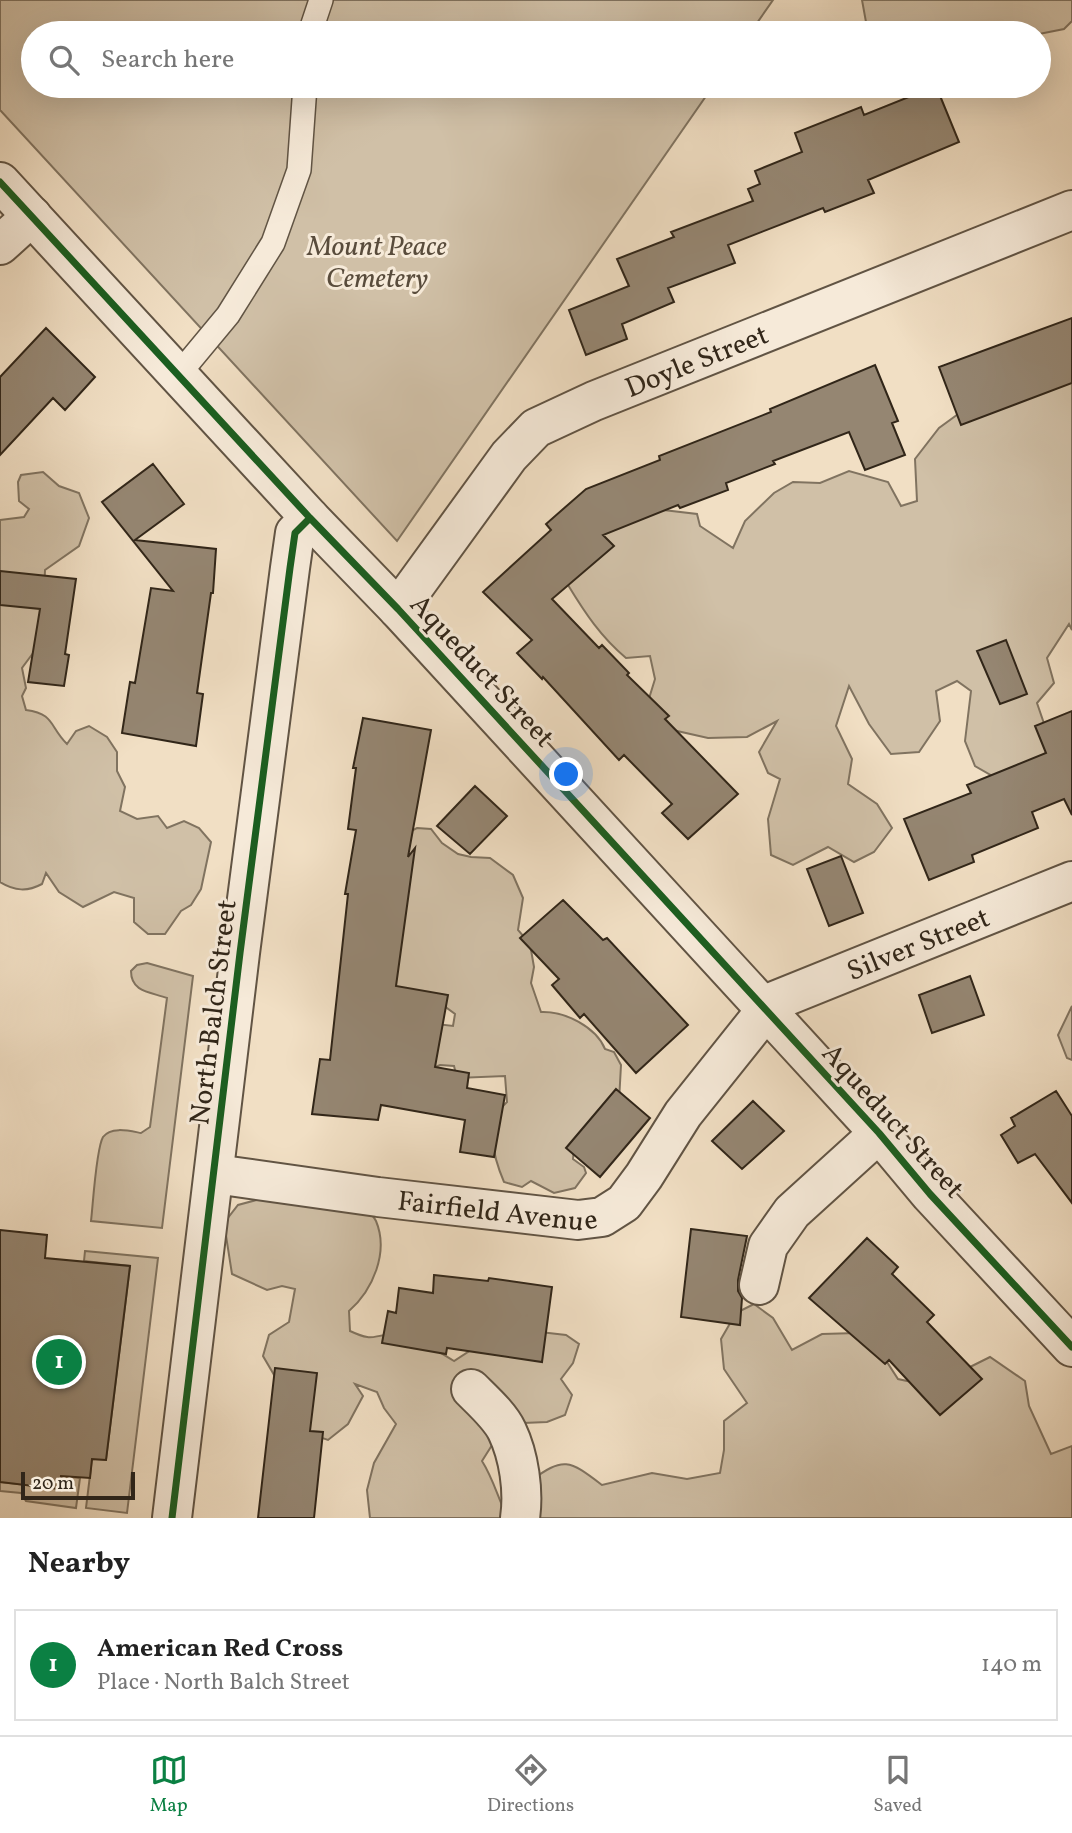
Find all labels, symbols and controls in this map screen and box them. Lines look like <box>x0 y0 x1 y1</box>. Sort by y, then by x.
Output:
search box <box>21 21 1051 98</box>
icon: search <box>45 41 83 79</box>
text: Search here <box>101 42 234 78</box>
park label: Mount Peace Cemetery <box>306 228 447 299</box>
street label: Doyle Street <box>620 316 774 409</box>
street label: Aqueduct Street <box>400 587 562 757</box>
your location <box>549 757 583 791</box>
street label: North Balch Street <box>181 897 248 1127</box>
street label: Silver Street <box>842 899 996 992</box>
street label: Aqueduct Street <box>812 1036 972 1208</box>
street label: Fairfield Avenue <box>395 1182 600 1243</box>
pin: 1 <box>36 1336 82 1388</box>
scale bar <box>21 1469 135 1501</box>
text: 20 m <box>32 1471 74 1497</box>
text: Nearby <box>28 1543 130 1585</box>
text: American Red Cross <box>97 1631 343 1667</box>
text: 1 <box>48 1649 58 1681</box>
text: 140 m <box>981 1649 1042 1681</box>
text: Place · North Balch Street <box>97 1667 350 1699</box>
tab: Map <box>150 1751 188 1819</box>
tab: Directions <box>487 1751 574 1819</box>
tab: Saved <box>873 1751 922 1819</box>

